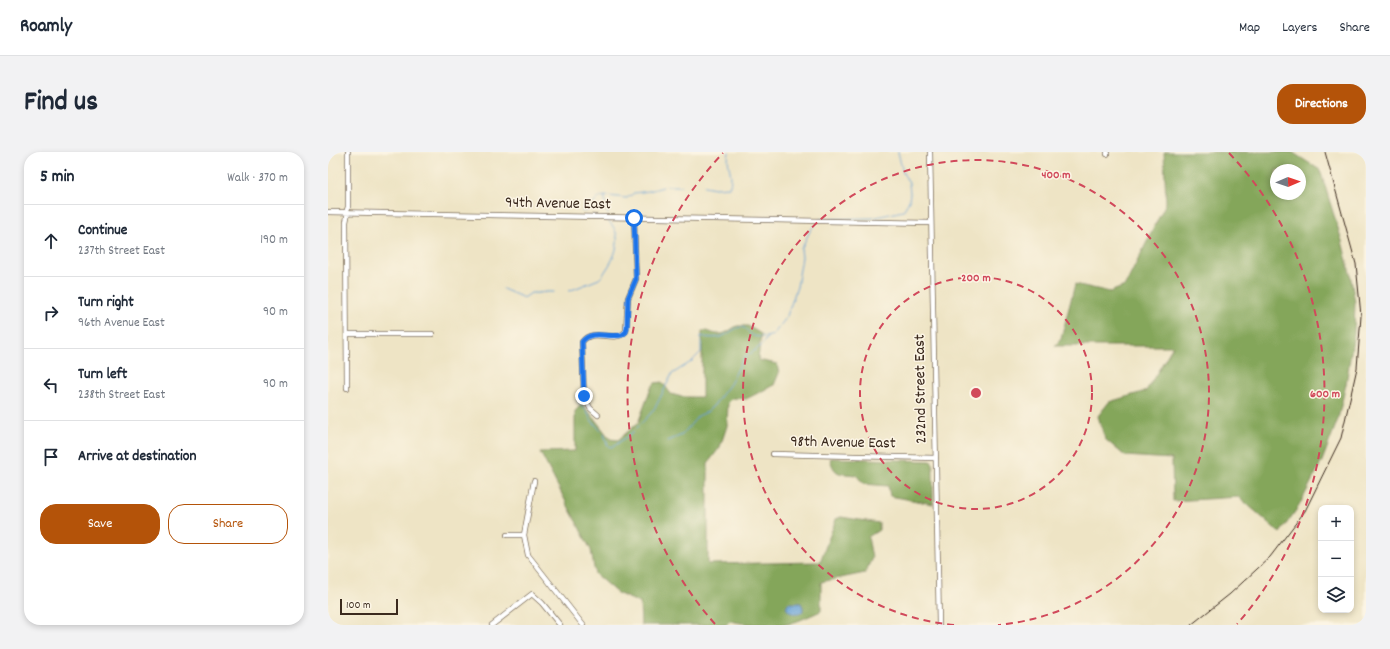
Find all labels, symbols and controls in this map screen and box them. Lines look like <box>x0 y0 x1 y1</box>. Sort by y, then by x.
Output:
text: Roamly <box>20 14 72 41</box>
text: Map <box>1239 18 1260 38</box>
text: Layers <box>1282 18 1317 38</box>
text: Share <box>1339 18 1370 38</box>
text: Find us <box>24 84 98 124</box>
button: Directions <box>1277 84 1366 124</box>
north arrow <box>1270 164 1306 200</box>
text: 5 min <box>40 166 74 190</box>
text: 400 m <box>1041 167 1071 184</box>
text: Walk · 370 m <box>227 169 288 188</box>
street label: 94th Avenue East <box>505 192 611 216</box>
route start <box>625 209 643 227</box>
text: Continue <box>78 220 127 242</box>
icon: ahead <box>40 230 62 252</box>
text: 190 m <box>260 231 288 250</box>
text: 237th Street East <box>78 242 165 261</box>
text: 200 m <box>961 270 991 287</box>
text: Turn right <box>78 292 134 314</box>
icon: right <box>40 302 62 324</box>
text: 90 m <box>263 303 288 322</box>
text: 96th Avenue East <box>78 314 165 333</box>
street label: 232nd Street East <box>909 334 933 444</box>
text: Turn left <box>78 364 127 386</box>
icon: left <box>40 374 62 396</box>
text: 90 m <box>263 375 288 394</box>
text: 238th Street East <box>78 386 165 405</box>
centre of rings <box>969 386 983 400</box>
text: 600 m <box>1310 386 1340 403</box>
route end <box>575 387 593 405</box>
street label: 98th Avenue East <box>790 431 896 455</box>
icon: arrive <box>40 446 62 468</box>
text: Arrive at destination <box>78 446 196 468</box>
button: Save <box>40 504 160 544</box>
button: Share <box>168 504 288 544</box>
map controls <box>1318 505 1354 613</box>
button: + <box>1318 505 1354 541</box>
button: − <box>1318 541 1354 577</box>
button: layers <box>1318 577 1354 613</box>
scale bar <box>340 597 398 616</box>
text: 100 m <box>346 598 370 614</box>

